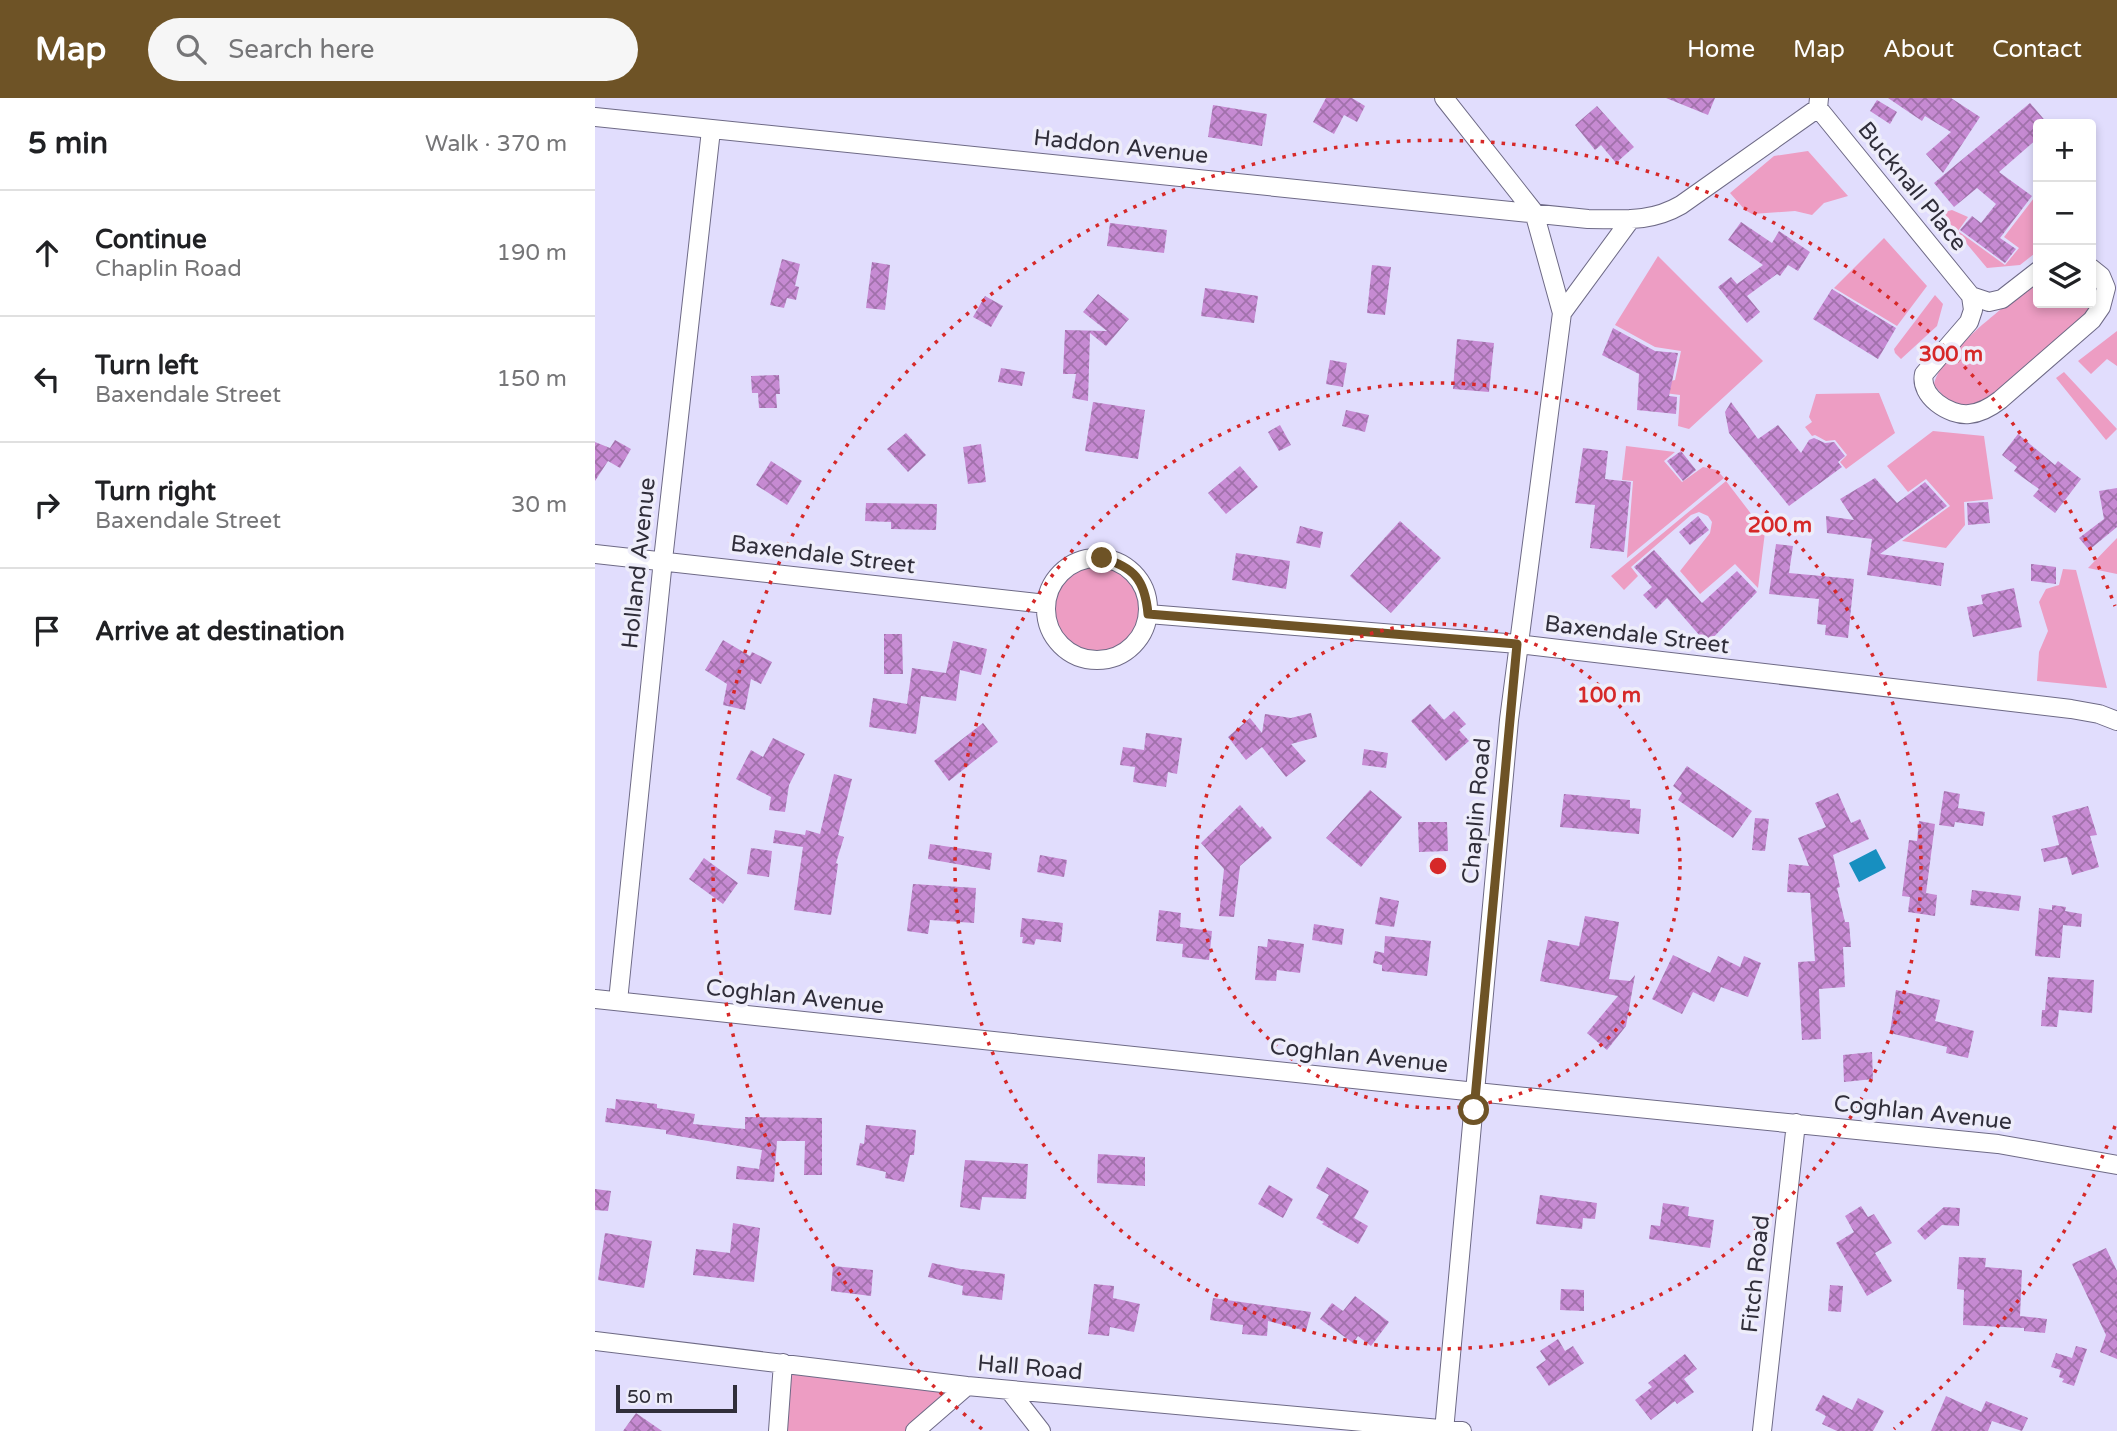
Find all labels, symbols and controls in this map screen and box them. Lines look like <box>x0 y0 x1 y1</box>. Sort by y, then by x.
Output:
search box <box>148 18 638 81</box>
text: Map <box>35 30 106 69</box>
icon: search <box>172 30 210 68</box>
text: Search here <box>228 34 374 65</box>
text: Home <box>1687 35 1755 64</box>
text: Map <box>1793 35 1845 64</box>
text: About <box>1883 35 1954 64</box>
text: Contact <box>1992 35 2082 64</box>
street label: Bucknall Place <box>1852 116 1973 257</box>
map controls <box>2033 119 2096 308</box>
button: + <box>2033 119 2096 182</box>
street label: Haddon Avenue <box>1032 124 1210 170</box>
text: 5 min <box>28 125 108 162</box>
text: Walk · 370 m <box>425 130 567 158</box>
button: − <box>2033 182 2096 245</box>
text: Continue <box>95 224 207 255</box>
icon: ahead <box>28 234 66 272</box>
text: 190 m <box>497 239 567 267</box>
button: layers <box>2033 245 2096 308</box>
text: Chaplin Road <box>95 255 242 283</box>
text: 300 m <box>1919 342 1983 367</box>
text: Turn left <box>95 350 198 381</box>
icon: left <box>28 360 66 398</box>
text: 150 m <box>497 365 567 393</box>
text: Baxendale Street <box>95 381 281 409</box>
text: Turn right <box>95 476 216 507</box>
street label: Holland Avenue <box>616 476 662 650</box>
icon: right <box>28 486 66 524</box>
text: 30 m <box>511 491 567 519</box>
text: Baxendale Street <box>95 507 281 535</box>
text: 200 m <box>1748 513 1812 538</box>
street label: Baxendale Street <box>729 530 917 580</box>
route end <box>1086 542 1117 573</box>
street label: Baxendale Street <box>1543 610 1731 660</box>
icon: arrive <box>28 612 66 650</box>
text: Arrive at destination <box>95 616 345 647</box>
text: 100 m <box>1577 683 1641 708</box>
street label: Chaplin Road <box>1457 737 1497 885</box>
centre of rings <box>1426 854 1450 878</box>
street label: Coghlan Avenue <box>704 974 885 1020</box>
street label: Coghlan Avenue <box>1268 1033 1449 1079</box>
street label: Coghlan Avenue <box>1832 1090 2013 1136</box>
route start <box>1458 1094 1489 1125</box>
street label: Fitch Road <box>1736 1214 1776 1334</box>
street label: Hall Road <box>976 1349 1084 1387</box>
scale bar <box>616 1382 737 1414</box>
text: 50 m <box>627 1386 673 1408</box>

